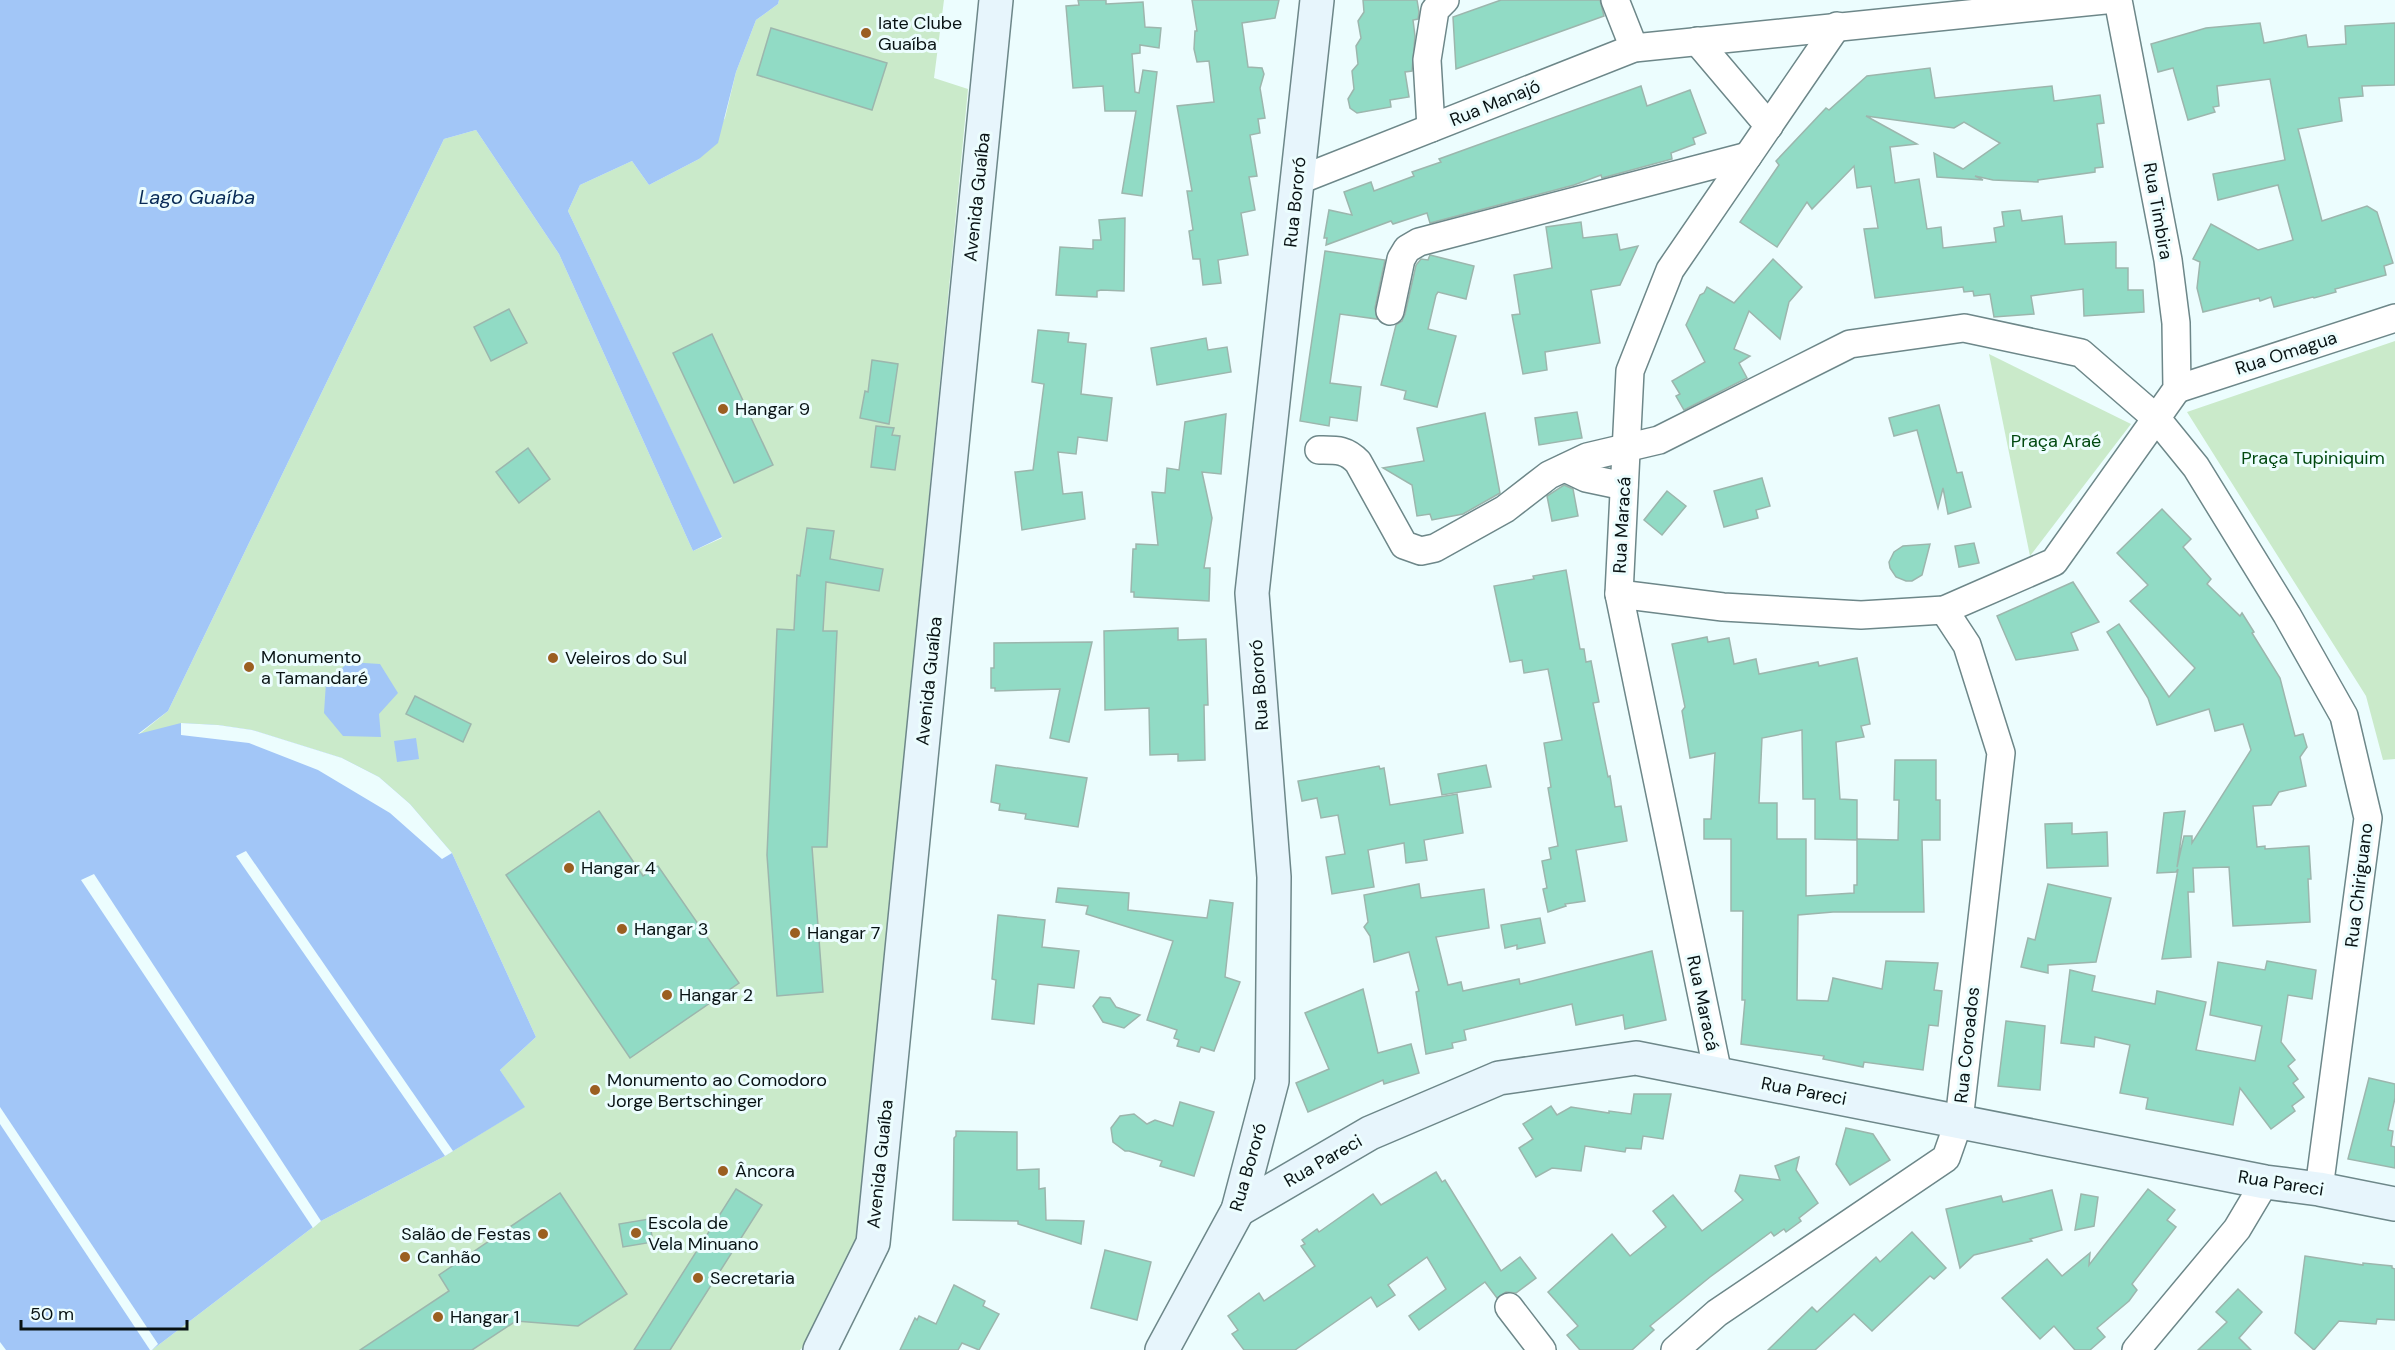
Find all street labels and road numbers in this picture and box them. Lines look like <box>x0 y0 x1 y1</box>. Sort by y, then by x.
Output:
street label: Rua Manajó <box>1446 74 1544 132</box>
street label: Avenida Guaíba <box>958 131 996 263</box>
street label: Rua Bororó <box>1278 155 1312 249</box>
street label: Rua Timbira <box>2138 161 2178 261</box>
street label: Rua Omagua <box>2232 325 2340 381</box>
street label: Rua Maracá <box>1607 476 1637 574</box>
street label: Avenida Guaíba <box>910 615 948 747</box>
street label: Rua Bororó <box>1244 639 1274 731</box>
street label: Rua Chiriguano <box>2339 821 2379 949</box>
street label: Rua Maracá <box>1681 953 1725 1053</box>
street label: Rua Coroados <box>1949 986 1985 1104</box>
street label: Rua Pareci <box>1759 1071 1849 1111</box>
street label: Avenida Guaíba <box>861 1098 899 1230</box>
street label: Rua Bororó <box>1224 1120 1272 1214</box>
street label: Rua Pareci <box>1280 1129 1366 1193</box>
street label: Rua Pareci <box>2236 1164 2326 1202</box>

